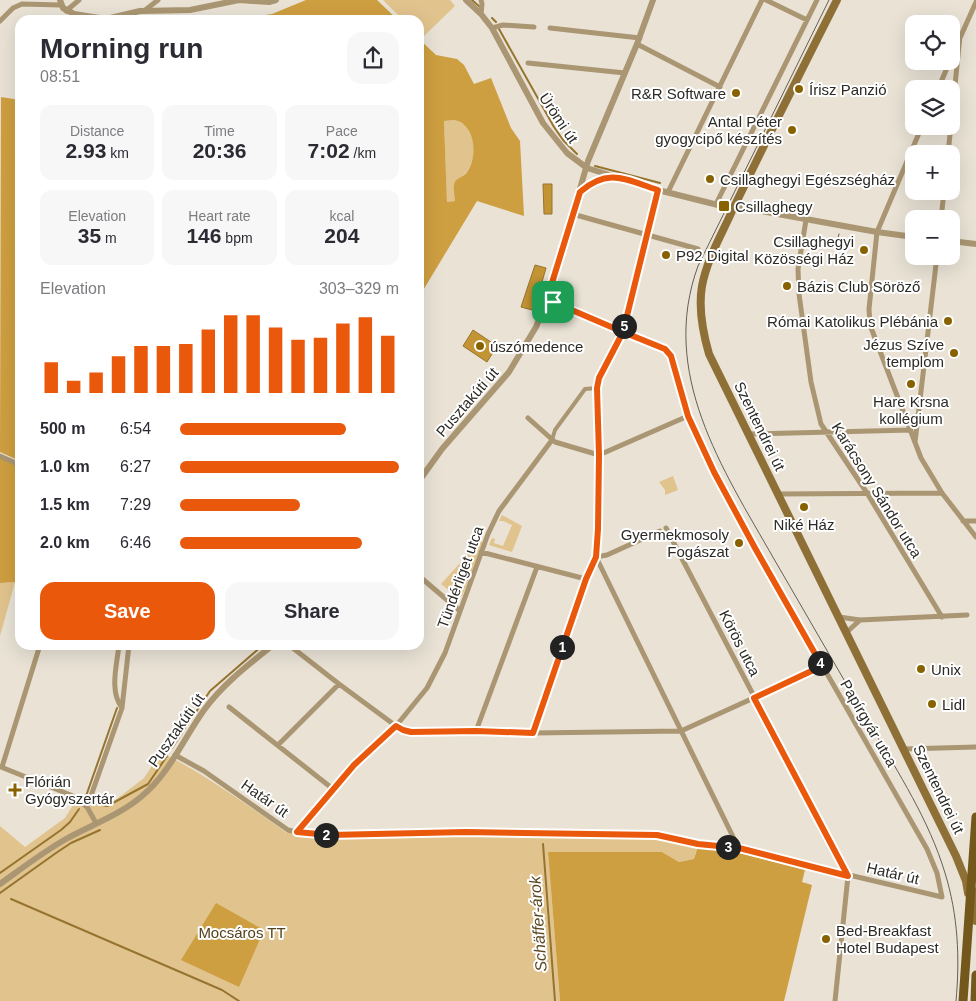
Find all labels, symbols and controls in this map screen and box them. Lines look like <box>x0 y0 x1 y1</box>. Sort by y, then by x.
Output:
map controls <box>905 15 960 265</box>
button: locate <box>905 15 960 70</box>
button: share <box>347 32 399 84</box>
text: Morning run <box>40 33 203 64</box>
text: 08:51 <box>40 68 80 85</box>
button: layers <box>905 80 960 135</box>
place label: Írisz Panzió <box>809 81 887 98</box>
marker: Írisz Panzió <box>793 83 805 95</box>
place label: R&R Software <box>631 85 726 102</box>
marker: R&R Software <box>730 87 742 99</box>
street label: Ürömi út <box>536 90 582 147</box>
place label: Antal Péter gyogycipő készítés <box>655 113 782 147</box>
text: Distance <box>70 123 124 139</box>
text: Time <box>204 123 235 139</box>
text: Pace <box>326 123 358 139</box>
marker: Antal Péter gyogycipő készítés <box>786 124 798 136</box>
text: 2.93 <box>65 139 106 162</box>
text: 20:36 <box>193 139 246 162</box>
text: 7:02 <box>308 139 350 162</box>
text: km <box>106 145 129 161</box>
text: /km <box>350 145 376 161</box>
button: + <box>905 145 960 200</box>
place label: Csillaghegyi Egészségház <box>720 171 895 188</box>
marker: Csillaghegyi Egészségház <box>704 173 716 185</box>
place label: Csillaghegy <box>735 198 813 215</box>
marker: Csillaghegy <box>717 199 731 213</box>
text: Elevation <box>68 208 126 224</box>
text: Heart rate <box>188 208 251 224</box>
text: kcal <box>329 208 354 224</box>
button: − <box>905 210 960 265</box>
text: 35 <box>78 224 101 247</box>
text: 146 <box>186 224 221 247</box>
text: 204 <box>324 224 359 247</box>
text: m <box>101 230 117 246</box>
text: bpm <box>221 230 253 246</box>
place label: Csillaghegyi Közösségi Ház <box>754 233 854 267</box>
marker: Csillaghegyi Közösségi Ház <box>858 244 870 256</box>
place label: P92 Digital <box>676 247 749 264</box>
marker: P92 Digital <box>660 249 672 261</box>
place label: Bázis Club Söröző <box>797 278 920 295</box>
text: Elevation <box>40 280 106 297</box>
text: 303–329 m <box>319 280 399 297</box>
marker: Bázis Club Söröző <box>781 280 793 292</box>
pin <box>532 281 574 323</box>
icon: arrive <box>539 288 567 316</box>
place label: Római Katolikus Plébánia <box>767 313 939 330</box>
pin: 5 <box>612 314 636 338</box>
marker: Római Katolikus Plébánia <box>942 315 954 327</box>
text: 5 <box>621 318 628 334</box>
place label: Jézus Szíve templom <box>863 336 944 370</box>
place label: úszómedence <box>490 338 583 355</box>
marker: úszómedence <box>474 340 486 352</box>
marker: Jézus Szíve templom <box>948 347 960 359</box>
street label: Pusztakúti út <box>432 363 502 440</box>
marker: Hare Krsna kollégium <box>905 378 917 390</box>
street label: Szentendrei út <box>731 379 789 474</box>
place label: Hare Krsna kollégium <box>873 393 950 427</box>
street label: Karácsony Sándor utca <box>828 419 926 561</box>
text: 500 m <box>40 420 85 437</box>
text: 6:54 <box>120 420 151 437</box>
text: 1.0 km <box>40 458 90 475</box>
text: 6:27 <box>120 458 151 475</box>
text: 1.5 km <box>40 496 90 513</box>
text: 7:29 <box>120 496 151 513</box>
marker: Niké Ház <box>798 501 810 513</box>
place label: Niké Ház <box>774 516 834 533</box>
street label: Tündérliget utca <box>434 523 487 630</box>
place label: Gyermekmosoly Fogászat <box>621 526 730 560</box>
text: 2.0 km <box>40 534 90 551</box>
text: 6:46 <box>120 534 151 551</box>
marker: Gyermekmosoly Fogászat <box>733 537 745 549</box>
button: Save <box>40 582 215 640</box>
button: Share <box>225 582 399 640</box>
street label: Körös utca <box>716 607 764 679</box>
pin: 1 <box>550 634 574 660</box>
text: 1 <box>559 639 566 655</box>
pin: 4 <box>808 650 832 676</box>
text: 4 <box>817 655 824 671</box>
place label: Unix <box>931 661 962 678</box>
marker: Unix <box>915 663 927 675</box>
street label: Papírgyár utca <box>837 677 901 770</box>
street label: Pusztakúti út <box>144 689 208 770</box>
place label: Lidl <box>942 696 965 713</box>
marker: Lidl <box>926 698 938 710</box>
street label: Szentendrei út <box>910 742 968 837</box>
place label: Flórián Gyógyszertár <box>25 773 114 807</box>
street label: Határ út <box>238 776 292 821</box>
marker: Flórián Gyógyszertár <box>9 784 21 796</box>
pin: 2 <box>314 822 338 848</box>
text: 2 <box>323 827 330 843</box>
pin: 3 <box>716 834 740 860</box>
text: 3 <box>725 839 732 855</box>
street label: Határ út <box>865 859 922 887</box>
water label: Schäffer-árok <box>526 875 550 972</box>
place label: Bed-Breakfast Hotel Budapest <box>836 922 939 956</box>
park label: Mocsáros TT <box>198 924 286 941</box>
marker: Bed-Breakfast Hotel Budapest <box>820 933 832 945</box>

